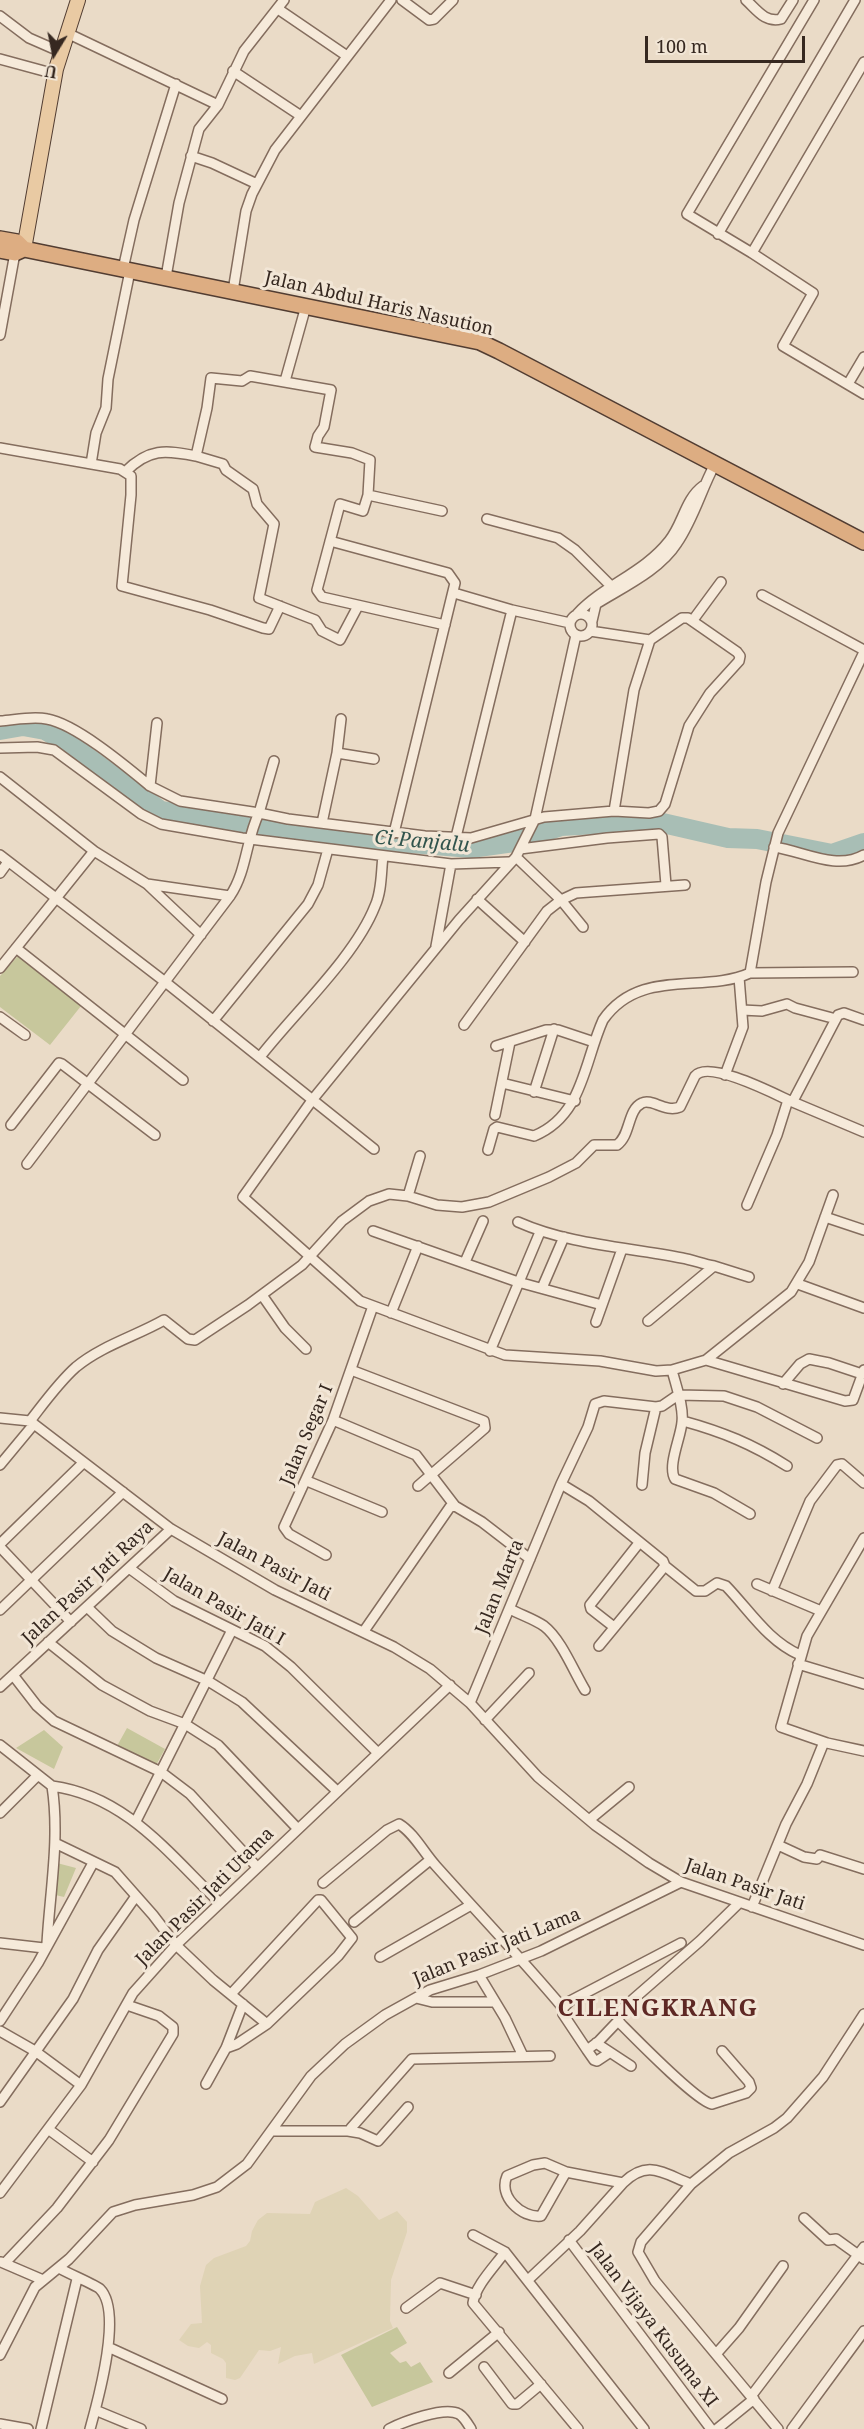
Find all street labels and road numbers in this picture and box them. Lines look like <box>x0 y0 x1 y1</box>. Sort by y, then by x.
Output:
street label: Jalan Abdul Haris Nasution <box>263 267 495 341</box>
street label: Jalan Segar I <box>276 1381 338 1489</box>
street label: Jalan Pasir Jati Raya <box>18 1517 158 1649</box>
street label: Jalan Pasir Jati <box>214 1528 334 1606</box>
street label: Jalan Marta <box>471 1536 529 1638</box>
street label: Jalan Pasir Jati I <box>159 1564 289 1650</box>
street label: Jalan Pasir Jati Utama <box>131 1823 279 1971</box>
street label: Jalan Pasir Jati <box>682 1854 808 1916</box>
street label: Jalan Pasir Jati Lama <box>410 1904 584 1990</box>
street label: Jalan Vijaya Kusuma XI <box>584 2239 722 2411</box>

